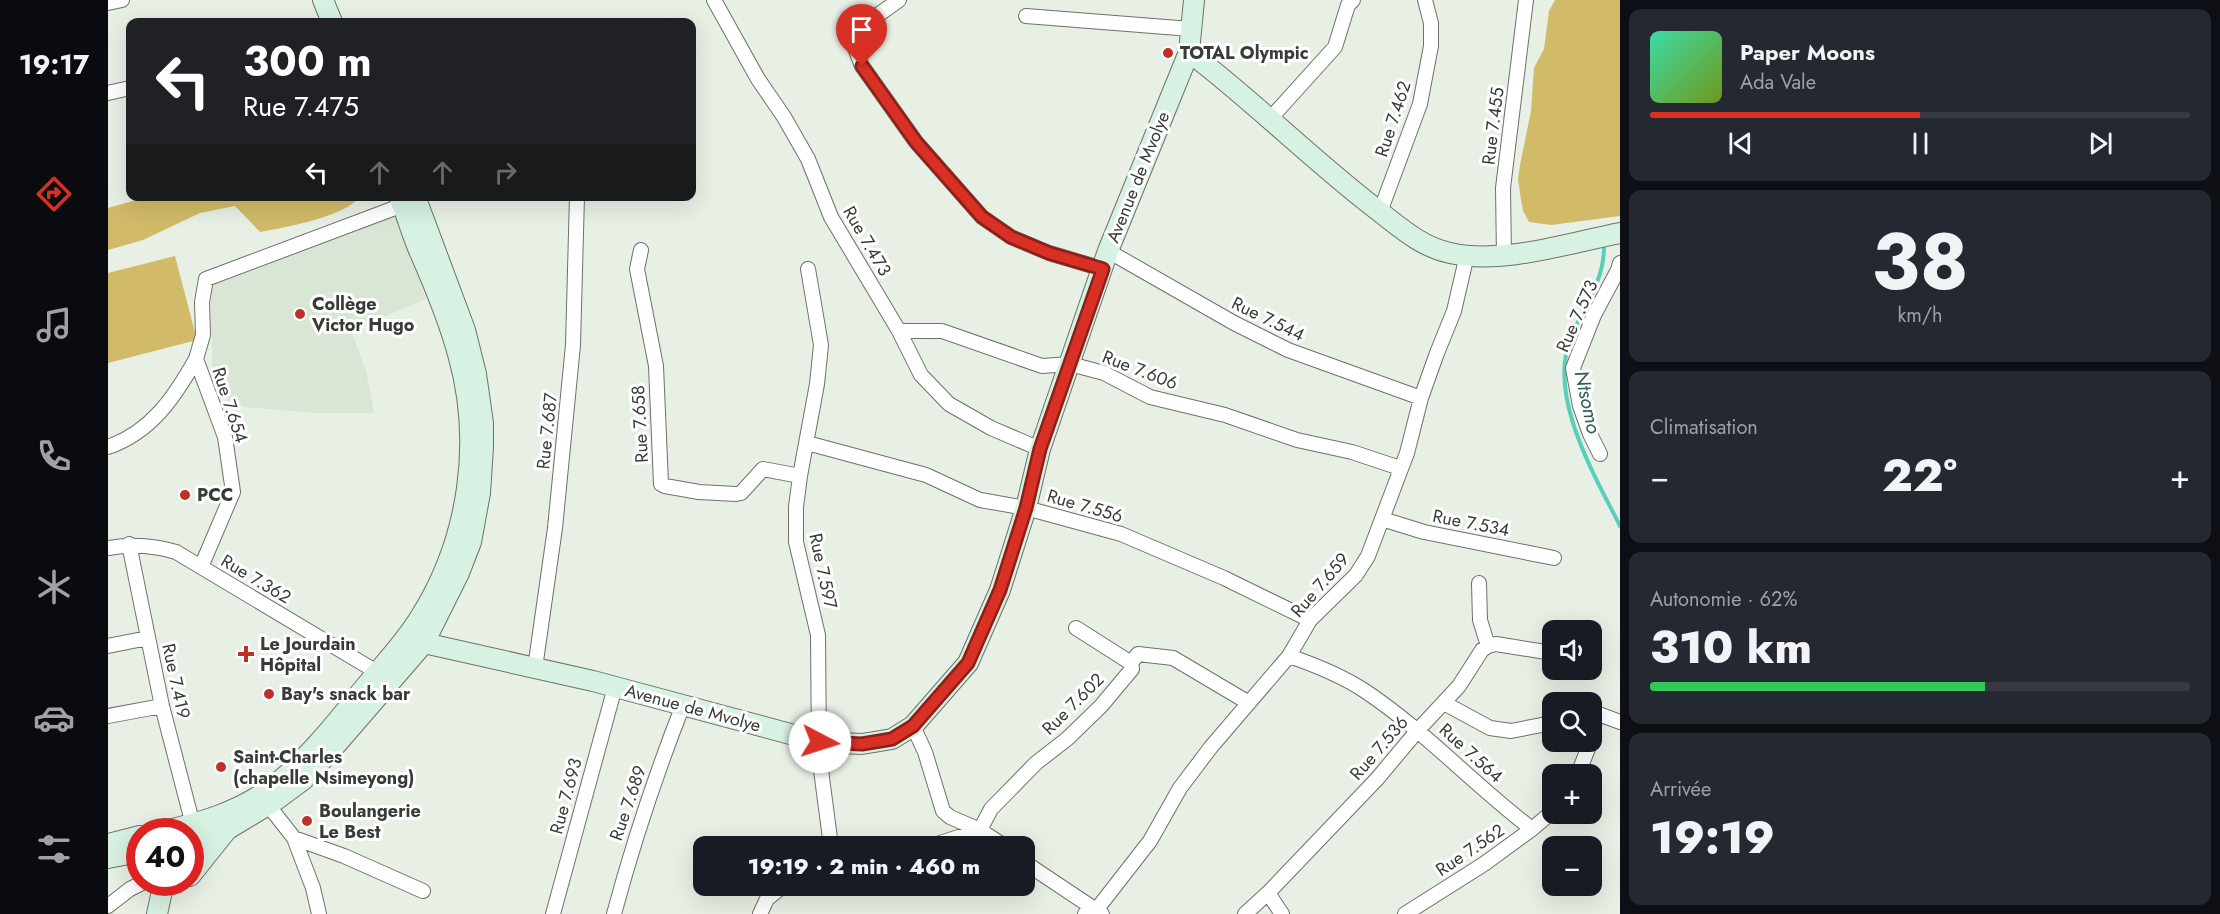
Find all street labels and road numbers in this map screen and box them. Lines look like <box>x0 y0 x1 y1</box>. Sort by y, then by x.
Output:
street label: Rue 7.462 <box>1369 78 1417 160</box>
street label: Rue 7.455 <box>1475 86 1511 166</box>
street label: Avenue de Mvolye <box>1100 107 1176 247</box>
street label: Rue 7.473 <box>836 201 898 281</box>
street label: Rue 7.573 <box>1550 276 1605 356</box>
street label: Rue 7.544 <box>1227 290 1309 348</box>
street label: Rue 7.606 <box>1099 344 1181 396</box>
street label: Rue 7.654 <box>206 364 254 446</box>
street label: Rue 7.658 <box>625 385 655 463</box>
street label: Rue 7.687 <box>530 391 564 470</box>
street label: Rue 7.556 <box>1044 483 1126 529</box>
street label: Rue 7.534 <box>1430 503 1512 543</box>
street label: Rue 7.597 <box>802 531 844 612</box>
street label: Rue 7.659 <box>1285 547 1355 623</box>
street label: Rue 7.362 <box>216 548 296 610</box>
street label: Rue 7.419 <box>155 641 197 721</box>
street label: Rue 7.602 <box>1036 667 1110 741</box>
street label: Avenue de Mvolye <box>622 677 764 739</box>
street label: Rue 7.536 <box>1344 710 1414 786</box>
street label: Rue 7.564 <box>1433 717 1509 789</box>
street label: Rue 7.693 <box>543 755 589 837</box>
street label: Rue 7.689 <box>603 762 653 844</box>
street label: Rue 7.562 <box>1430 817 1510 883</box>

